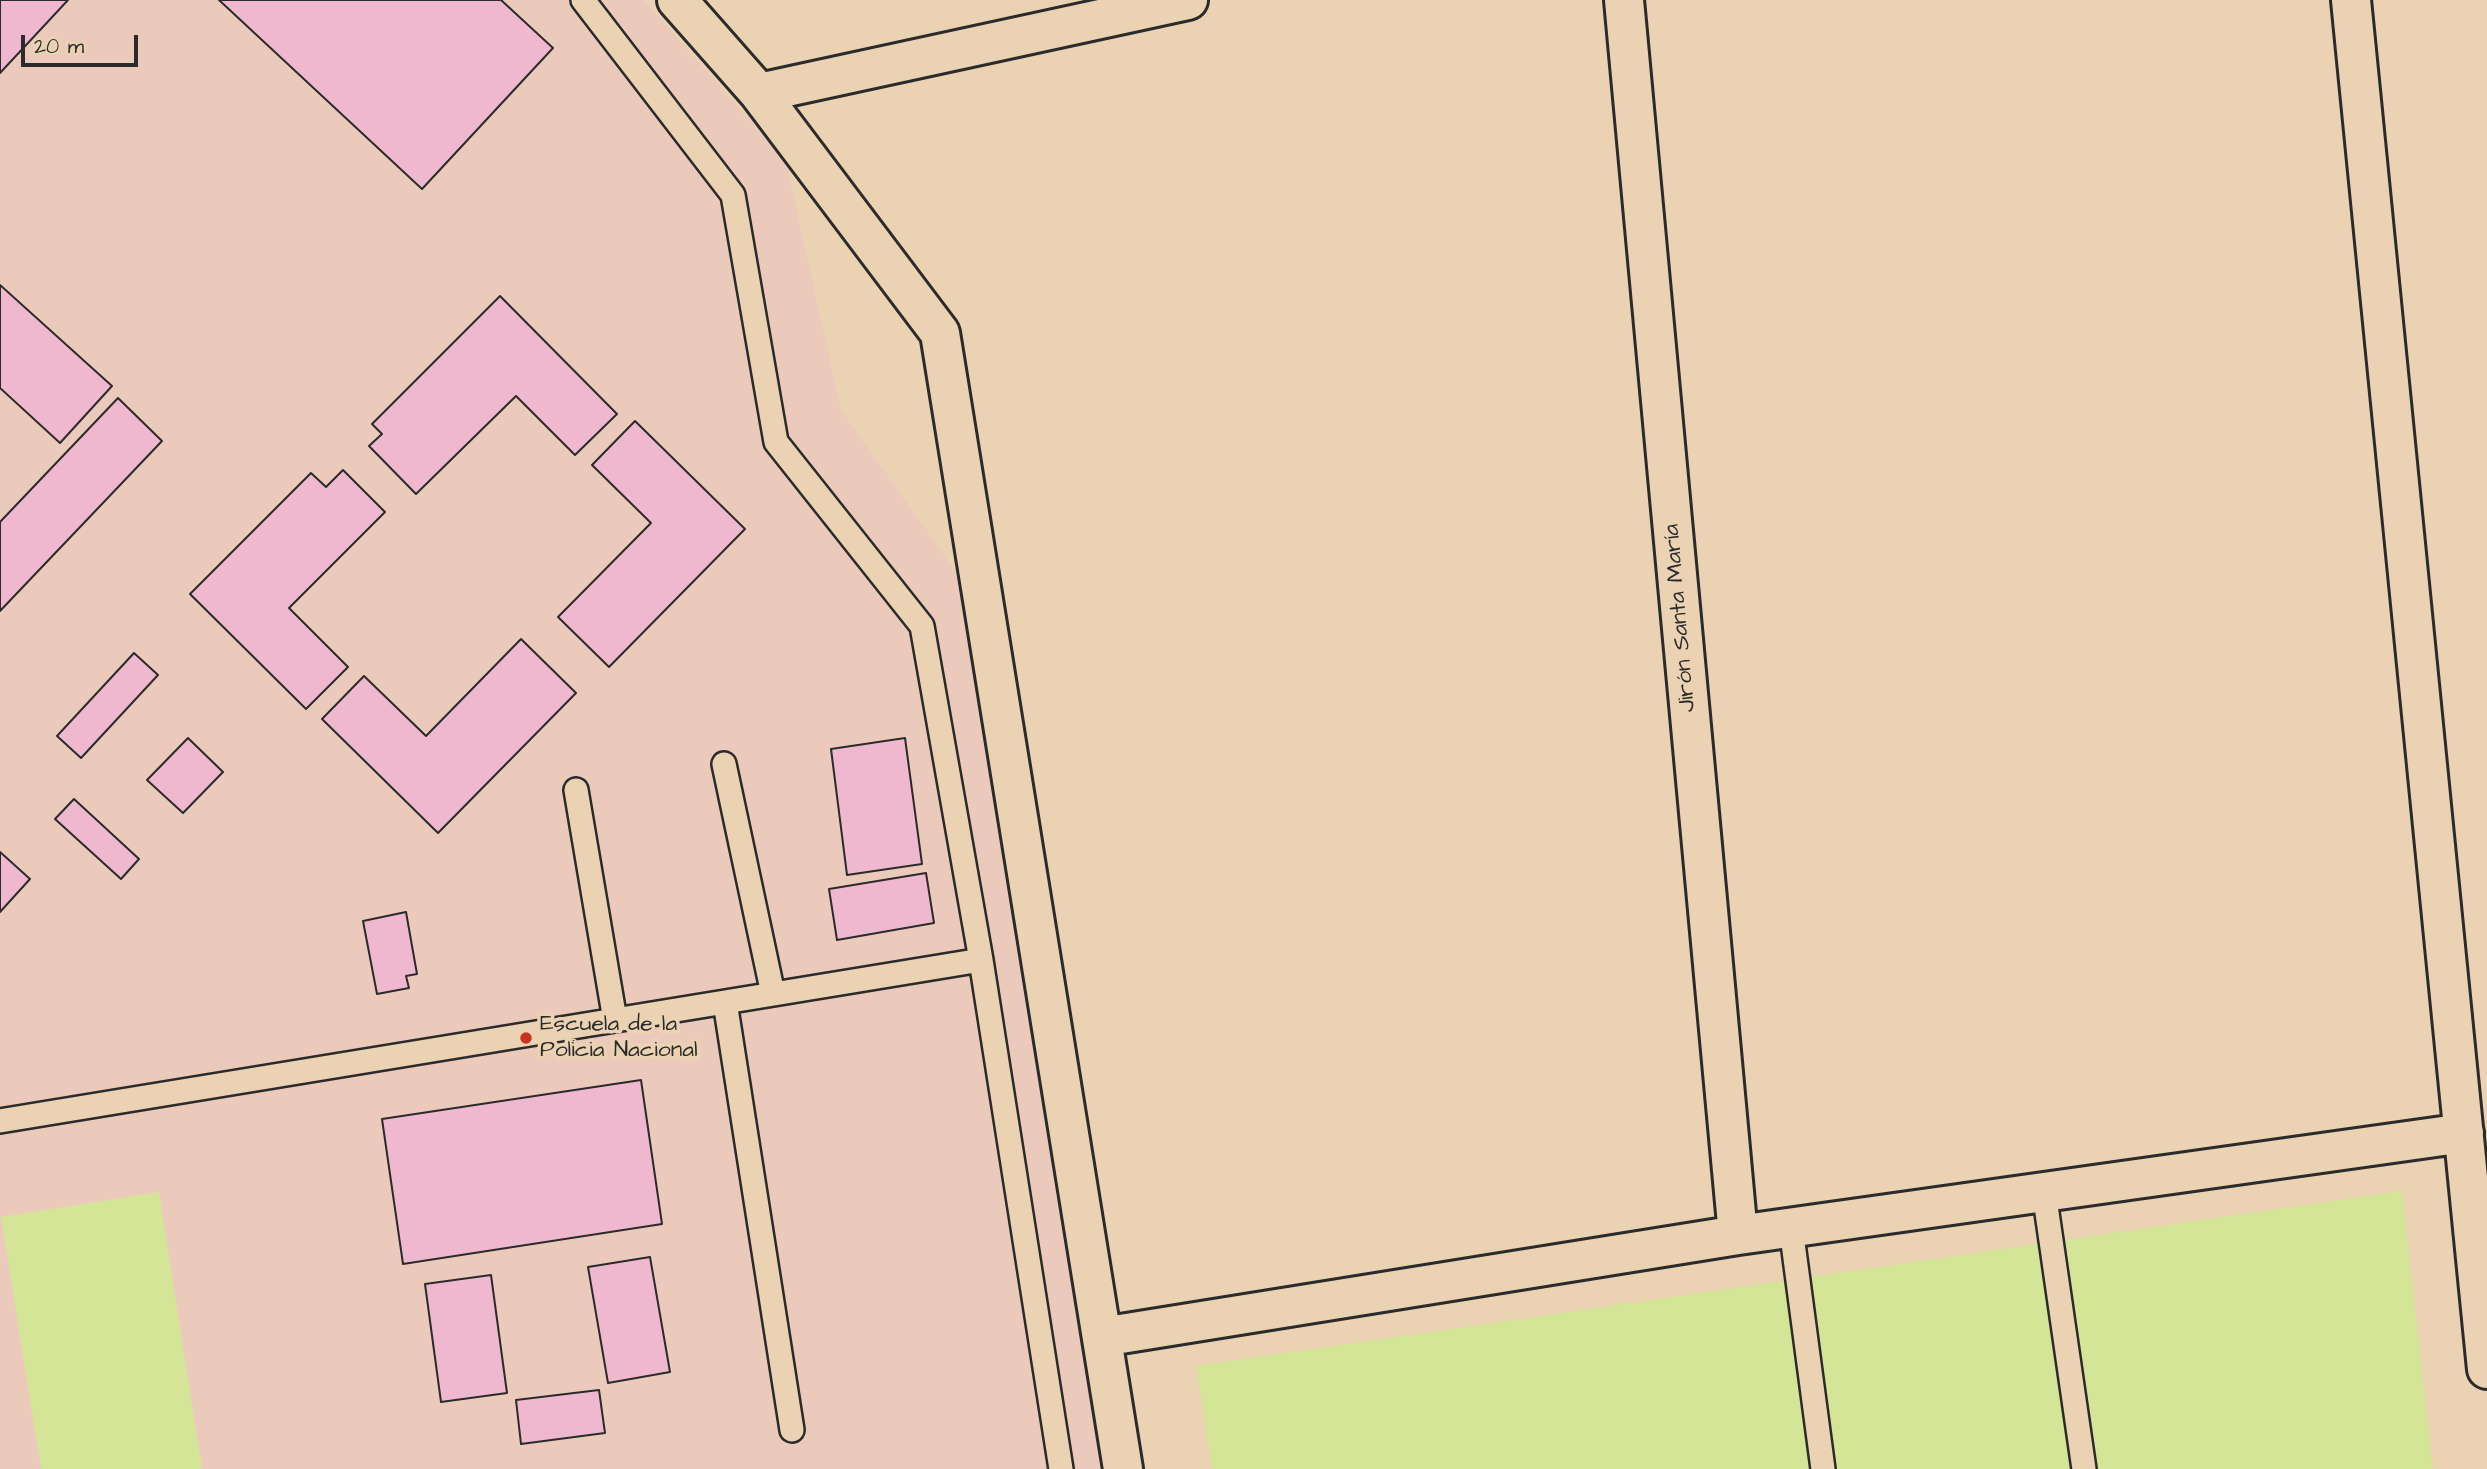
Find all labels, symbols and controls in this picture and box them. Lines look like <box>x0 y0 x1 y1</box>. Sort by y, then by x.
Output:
scale bar <box>24 21 142 65</box>
text: 20 m <box>34 32 84 61</box>
street label: Jirón Santa María <box>1659 523 1703 713</box>
place label: Escuela de la Policia Nacional <box>540 1011 698 1065</box>
marker: Escuela de la Policia Nacional <box>518 1030 534 1046</box>

